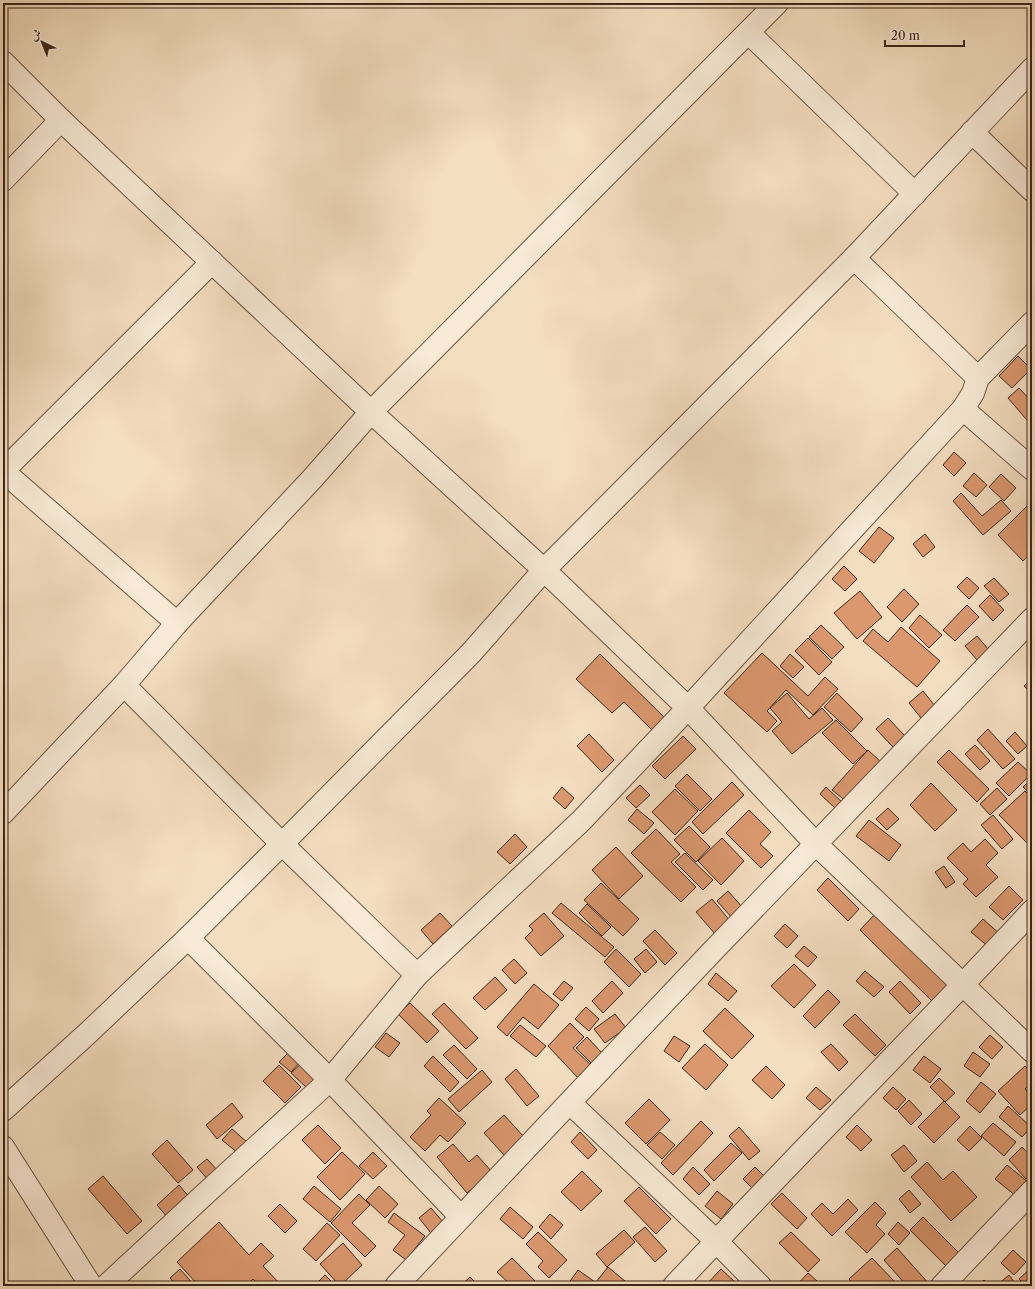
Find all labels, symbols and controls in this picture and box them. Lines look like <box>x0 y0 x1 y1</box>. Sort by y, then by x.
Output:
north arrow <box>22 22 62 62</box>
scale bar <box>885 22 964 48</box>
text: ش <box>26 26 44 44</box>
text: 20 m <box>891 28 920 43</box>

